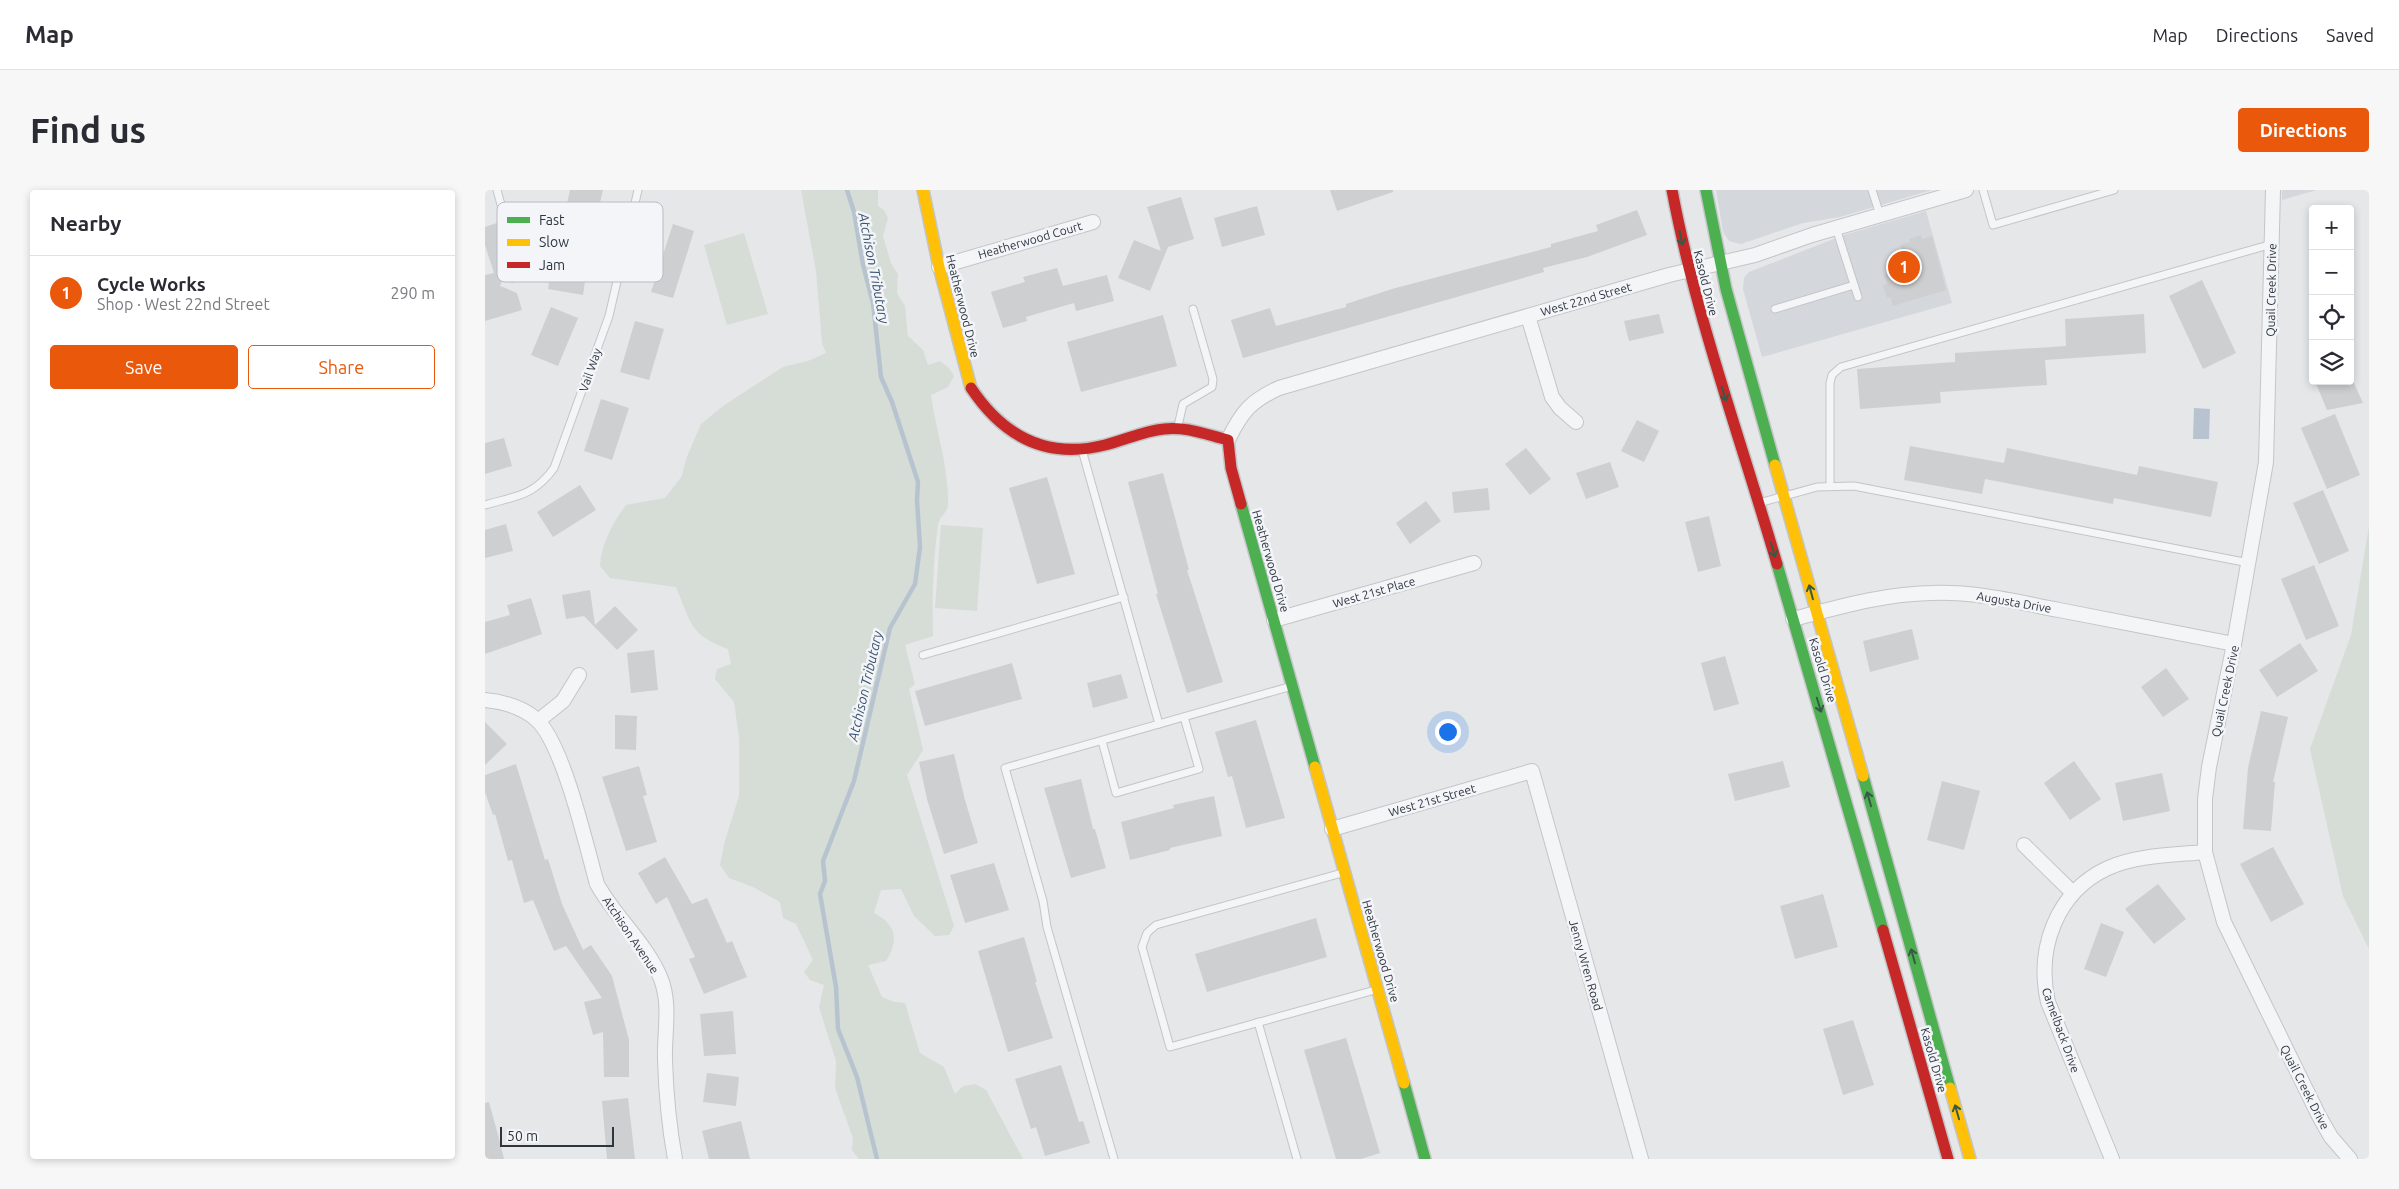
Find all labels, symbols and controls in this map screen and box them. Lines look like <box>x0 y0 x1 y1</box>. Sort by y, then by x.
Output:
text: Map <box>25 21 74 48</box>
text: Map <box>2152 25 2188 45</box>
text: Directions <box>2216 25 2298 45</box>
text: Saved <box>2326 25 2374 45</box>
button: Directions <box>2238 108 2369 152</box>
text: Find us <box>30 110 146 150</box>
legend <box>497 202 663 282</box>
map controls <box>2309 205 2354 385</box>
button: + <box>2309 205 2354 250</box>
water label: Atchison Tributary <box>855 210 893 325</box>
text: Nearby <box>50 211 121 235</box>
text: Fast <box>539 212 565 228</box>
street label: Heatherwood Court <box>976 219 1084 261</box>
one-way arrow <box>1677 230 1686 246</box>
text: Slow <box>539 234 569 250</box>
street label: Quail Creek Drive <box>2264 243 2278 337</box>
pin: 1 <box>1888 248 1920 286</box>
street label: Kasold Drive <box>1692 249 1720 317</box>
button: − <box>2309 250 2354 295</box>
street label: Heatherwood Drive <box>944 253 982 359</box>
text: Jam <box>539 257 565 273</box>
text: Cycle Works <box>97 273 206 295</box>
street label: West 22nd Street <box>1539 280 1633 318</box>
text: 1 <box>61 284 71 302</box>
text: 290 m <box>390 284 435 302</box>
text: Shop · West 22nd Street <box>97 295 270 313</box>
button: locate <box>2309 295 2354 340</box>
button: layers <box>2309 340 2354 385</box>
button: Save <box>50 345 238 389</box>
button: Share <box>248 345 435 389</box>
street label: Vail Way <box>576 346 604 393</box>
one-way arrow <box>1720 386 1730 402</box>
street label: Heatherwood Drive <box>1250 508 1292 614</box>
one-way arrow <box>1768 541 1778 557</box>
street label: West 21st Place <box>1331 574 1417 610</box>
one-way arrow <box>1806 585 1816 601</box>
street label: Augusta Drive <box>1976 589 2052 615</box>
water label: Atchison Tributary <box>844 629 886 744</box>
street label: Kasold Drive <box>1807 636 1839 704</box>
street label: Quail Creek Drive <box>2209 644 2241 738</box>
one-way arrow <box>1815 697 1825 713</box>
your location <box>1435 719 1461 745</box>
street label: West 21st Street <box>1387 781 1477 819</box>
one-way arrow <box>1864 792 1874 808</box>
street label: Atchison Avenue <box>600 894 662 976</box>
street label: Heatherwood Drive <box>1360 898 1402 1004</box>
street label: Jenny Wren Road <box>1567 918 1605 1012</box>
one-way arrow <box>1908 948 1918 964</box>
street label: Camelback Drive <box>2040 986 2082 1074</box>
street label: Kasold Drive <box>1919 1026 1949 1094</box>
street label: Quail Creek Drive <box>2278 1042 2332 1132</box>
one-way arrow <box>1952 1104 1962 1120</box>
scale bar <box>500 1124 614 1147</box>
text: 50 m <box>507 1128 538 1144</box>

